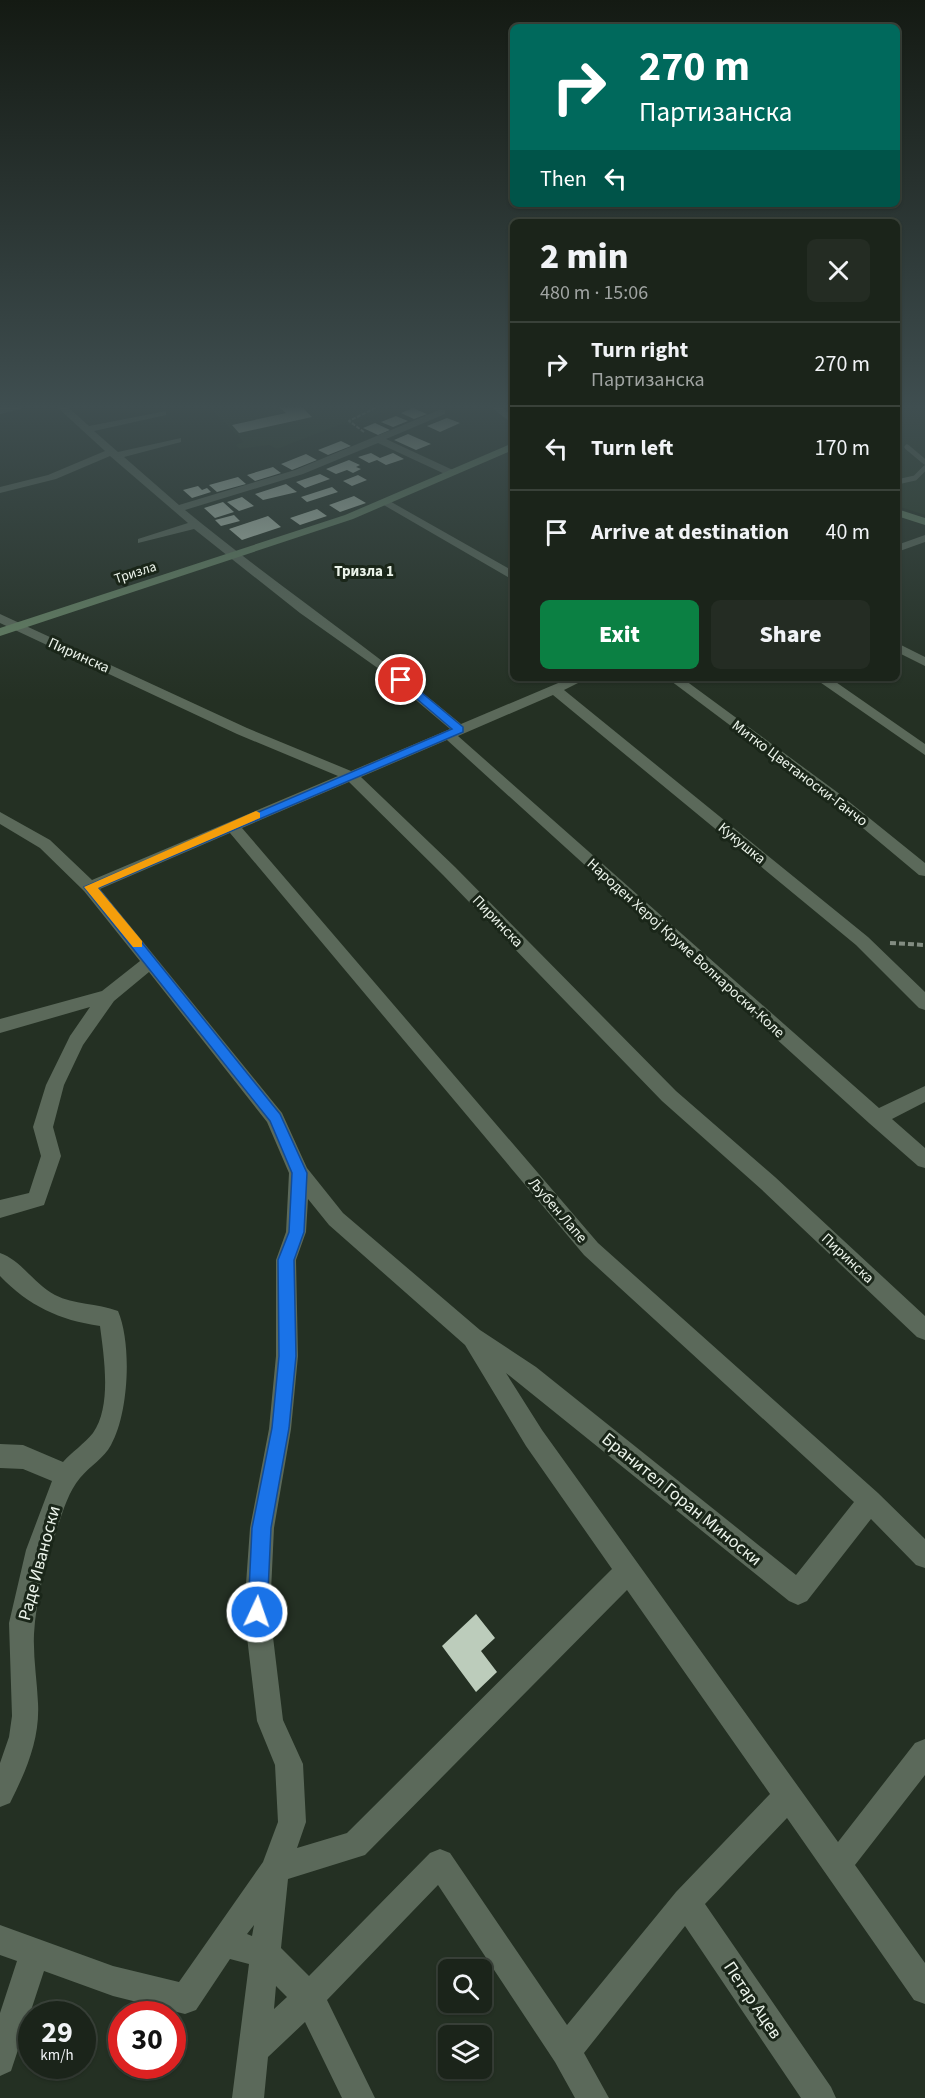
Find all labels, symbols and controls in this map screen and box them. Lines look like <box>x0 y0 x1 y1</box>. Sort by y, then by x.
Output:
text: 270 m <box>639 37 750 97</box>
icon: right <box>540 48 618 126</box>
text: Партизанска <box>639 93 792 132</box>
icon: left <box>599 162 632 195</box>
text: Then <box>540 163 587 195</box>
text: 2 min <box>540 231 628 282</box>
button: close <box>807 239 870 302</box>
text: 480 m · 15:06 <box>540 279 648 307</box>
text: Turn right <box>591 334 688 366</box>
icon: right <box>540 348 573 381</box>
text: 270 m <box>815 348 870 380</box>
text: Партизанска <box>591 366 705 394</box>
icon: left <box>540 432 573 465</box>
text: Turn left <box>591 432 673 464</box>
text: 170 m <box>815 432 870 464</box>
icon: arrive <box>540 516 573 549</box>
text: Arrive at destination <box>591 516 789 548</box>
text: 40 m <box>825 516 870 548</box>
street label: Тризла <box>112 557 159 589</box>
district label: Тризла 1 <box>334 561 394 582</box>
button: Exit <box>540 600 699 669</box>
button: Share <box>711 600 870 669</box>
street label: Пиринска <box>45 633 113 678</box>
pin <box>375 654 426 705</box>
icon: arrive <box>384 663 417 696</box>
street label: Митко Цветаноски-Ганчо <box>727 715 872 832</box>
street label: Кукушка <box>713 818 770 869</box>
street label: Народен Херој Круме Волнароски-Коле <box>582 854 789 1043</box>
street label: Пиринска <box>467 891 528 952</box>
street label: Љубен Лапе <box>523 1173 592 1247</box>
street label: Пиринска <box>817 1229 879 1288</box>
street label: Бранител Горан Миноски <box>596 1427 767 1572</box>
street label: Раде Иваноски <box>12 1503 67 1623</box>
position arrow <box>225 1580 289 1644</box>
street label: Петар Ацев <box>717 1956 788 2044</box>
map controls <box>438 1959 492 2079</box>
button: search <box>438 1959 492 2013</box>
speed limit sign: 30 <box>108 2001 186 2079</box>
text: 29 <box>41 2011 73 2054</box>
button: layers <box>438 2025 492 2079</box>
text: km/h <box>40 2045 74 2066</box>

